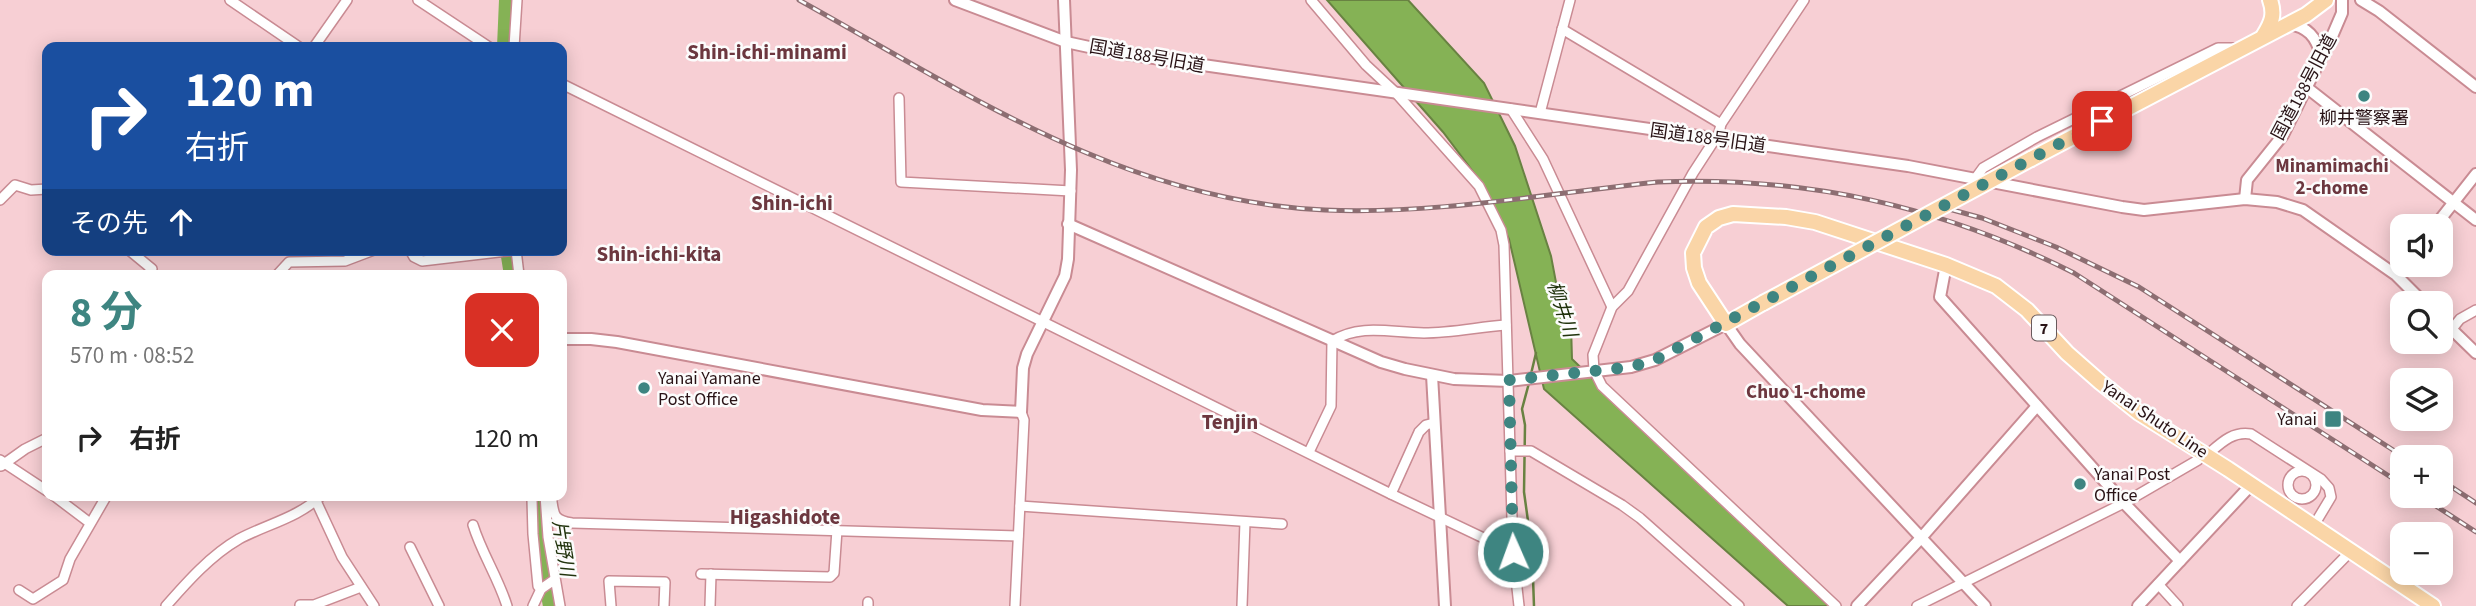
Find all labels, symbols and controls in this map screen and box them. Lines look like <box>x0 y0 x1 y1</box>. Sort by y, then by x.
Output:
street label: 国道188号旧道 <box>2266 30 2343 145</box>
street label: 国道188号旧道 <box>1087 34 1207 79</box>
district label: Shin-ichi-minami <box>687 37 847 67</box>
text: 120 m <box>185 56 314 126</box>
icon: right <box>70 70 161 161</box>
marker: 柳井警察署 <box>2356 88 2372 104</box>
pin <box>2072 91 2132 151</box>
icon: arrive <box>2083 102 2121 140</box>
place label: 柳井警察署 <box>2319 106 2409 131</box>
street label: 国道188号旧道 <box>1648 118 1768 159</box>
text: 右折 <box>185 125 249 171</box>
district label: Minamimachi 2-chome <box>2275 153 2389 202</box>
district label: Shin-ichi <box>751 188 833 218</box>
icon: ahead <box>162 203 200 241</box>
text: その先 <box>70 205 148 242</box>
map controls <box>2390 214 2453 585</box>
button: sound <box>2390 214 2453 277</box>
district label: Shin-ichi-kita <box>597 239 721 269</box>
water label: 柳井川 <box>1540 278 1584 343</box>
text: 8 分 <box>70 283 143 343</box>
button: search <box>2390 291 2453 354</box>
button: close <box>465 293 539 367</box>
road number: 7 <box>2032 316 2056 340</box>
text: 570 m · 08:52 <box>70 339 194 372</box>
place label: Yanai Yamane Post Office <box>657 366 761 412</box>
button: layers <box>2390 368 2453 431</box>
street label: Yanai Shuto Line <box>2096 374 2213 464</box>
district label: Chuo 1-chome <box>1746 379 1866 406</box>
marker: Yanai Yamane Post Office <box>636 380 652 396</box>
district label: Tenjin <box>1202 407 1258 437</box>
place label: Yanai <box>2276 407 2317 432</box>
marker: Yanai <box>2323 409 2343 429</box>
icon: right <box>70 419 108 457</box>
text: 120 m <box>473 420 539 457</box>
text: 右折 <box>129 421 181 458</box>
button: + <box>2390 445 2453 508</box>
place label: Yanai Post Office <box>2093 462 2170 508</box>
marker: Yanai Post Office <box>2072 476 2088 492</box>
district label: Higashidote <box>730 502 840 532</box>
position arrow <box>1476 515 1550 589</box>
water label: 片野川 <box>545 518 581 580</box>
button: − <box>2390 522 2453 585</box>

